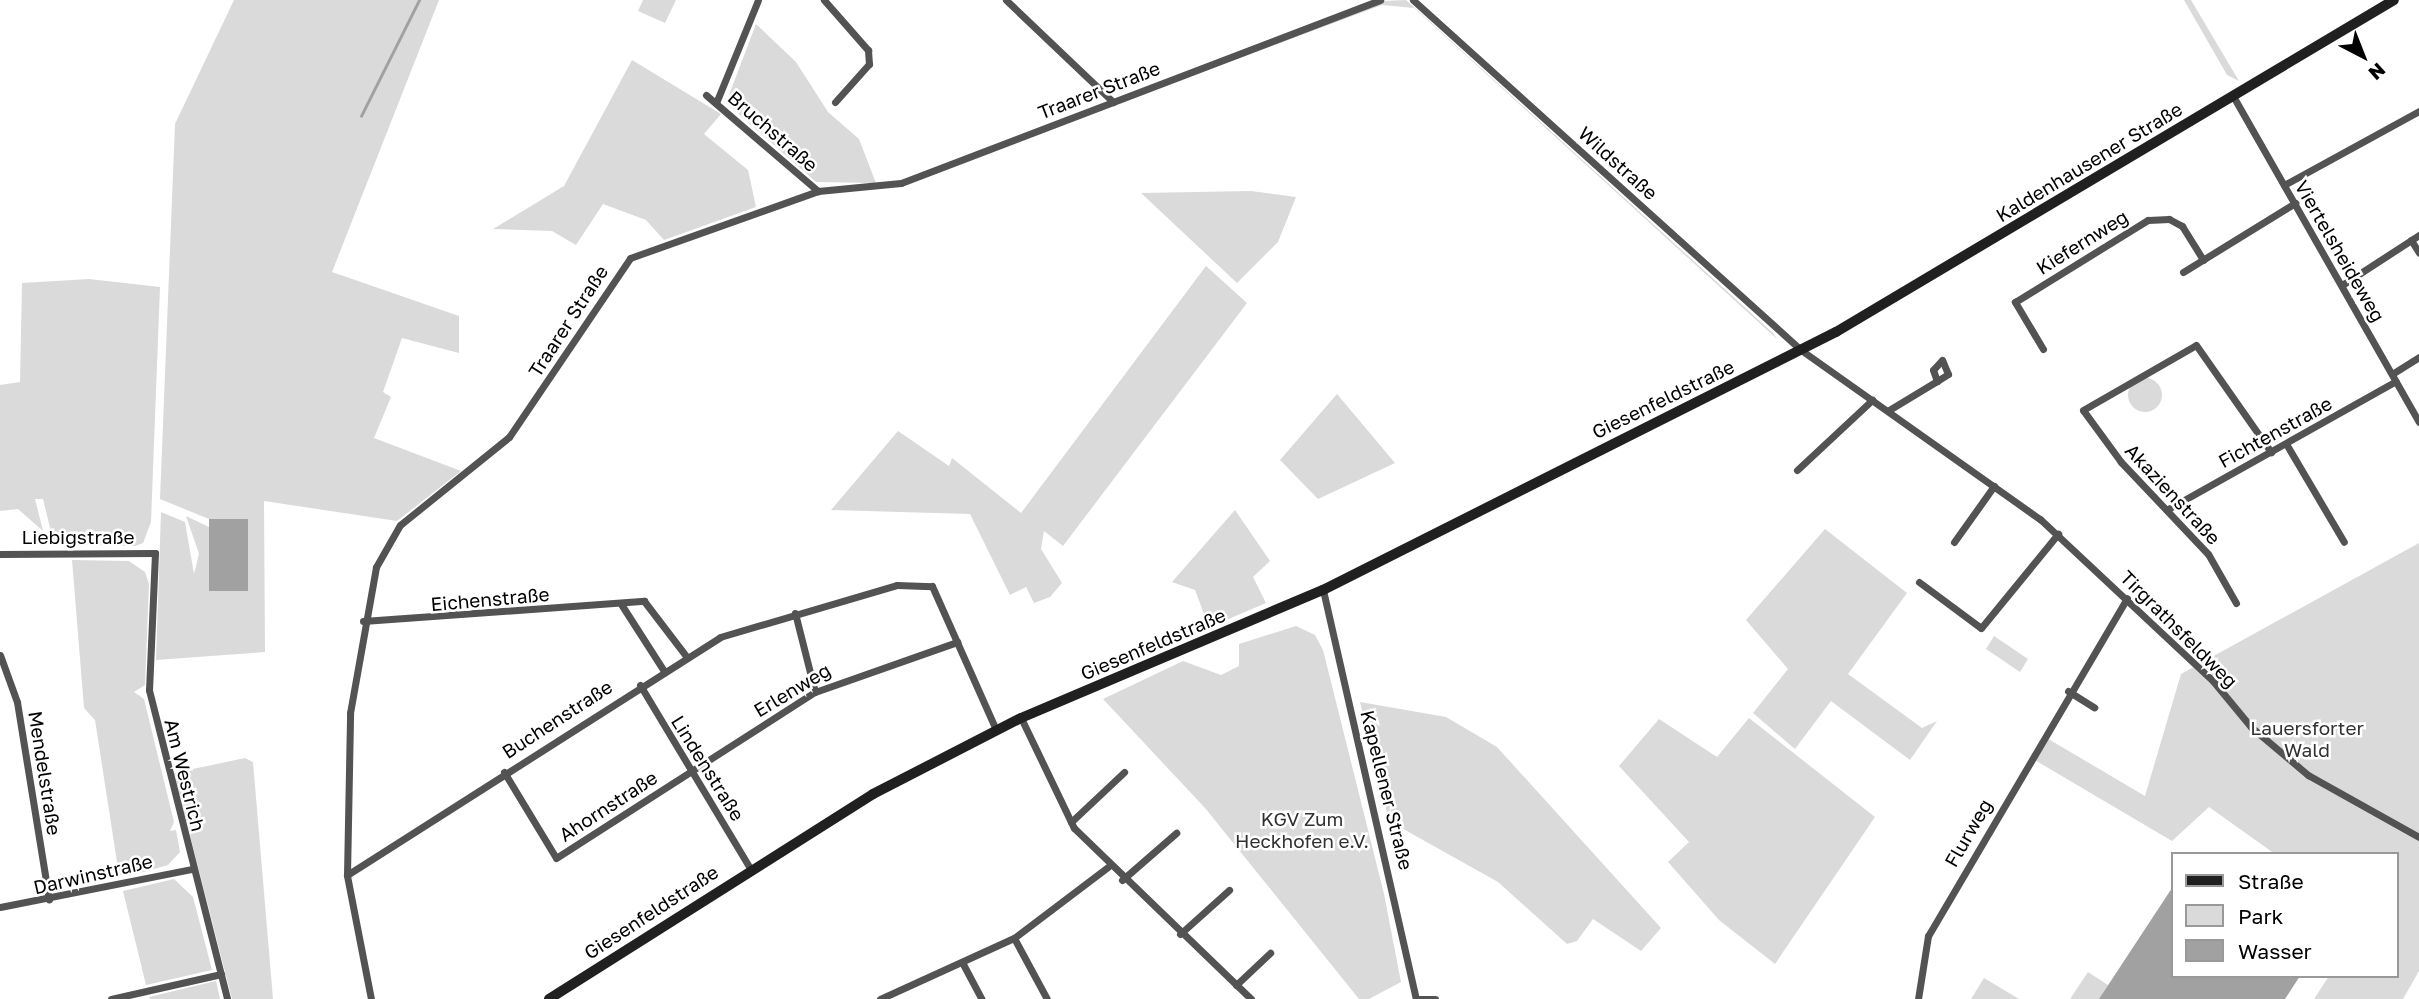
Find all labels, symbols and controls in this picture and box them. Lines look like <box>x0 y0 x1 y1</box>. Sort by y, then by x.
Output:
north arrow <box>2328 21 2398 91</box>
street label: Traarer Straße <box>1035 56 1163 124</box>
text: N <box>2364 59 2390 85</box>
street label: Bruchstraße <box>724 86 822 176</box>
street label: Kaldenhausener Straße <box>1992 97 2186 227</box>
street label: Wildstraße <box>1574 122 1662 204</box>
street label: Viertelsheideweg <box>2290 176 2390 326</box>
street label: Kiefernweg <box>2032 205 2132 279</box>
street label: Traarer Straße <box>523 261 613 381</box>
street label: Giesenfeldstraße <box>1588 355 1738 443</box>
street label: Fichtenstraße <box>2214 391 2336 473</box>
street label: Akazienstraße <box>2121 439 2225 549</box>
street label: Liebigstraße <box>21 526 135 548</box>
street label: Tirgrathsfeldweg <box>2116 566 2242 692</box>
street label: Eichenstraße <box>430 582 550 616</box>
street label: Giesenfeldstraße <box>1077 603 1229 685</box>
street label: Erlenweg <box>750 658 834 722</box>
street label: Buchenstraße <box>498 675 616 763</box>
street label: Kapellener Straße <box>1356 708 1418 872</box>
street label: Mendelstraße <box>24 709 66 837</box>
street label: Lindenstraße <box>667 711 749 825</box>
street label: Am Westrich <box>160 716 210 834</box>
park label: Lauersforter Wald <box>2250 717 2364 761</box>
street label: Ahornstraße <box>555 766 661 846</box>
street label: Flurweg <box>1939 795 1997 871</box>
park label: KGV Zum Heckhofen e.V. <box>1235 808 1369 852</box>
street label: Darwinstraße <box>31 849 155 899</box>
legend <box>2170 852 2398 978</box>
street label: Giesenfeldstraße <box>580 860 722 964</box>
text: Straße <box>2238 868 2304 894</box>
text: Park <box>2238 903 2283 929</box>
text: Wasser <box>2238 938 2312 964</box>

